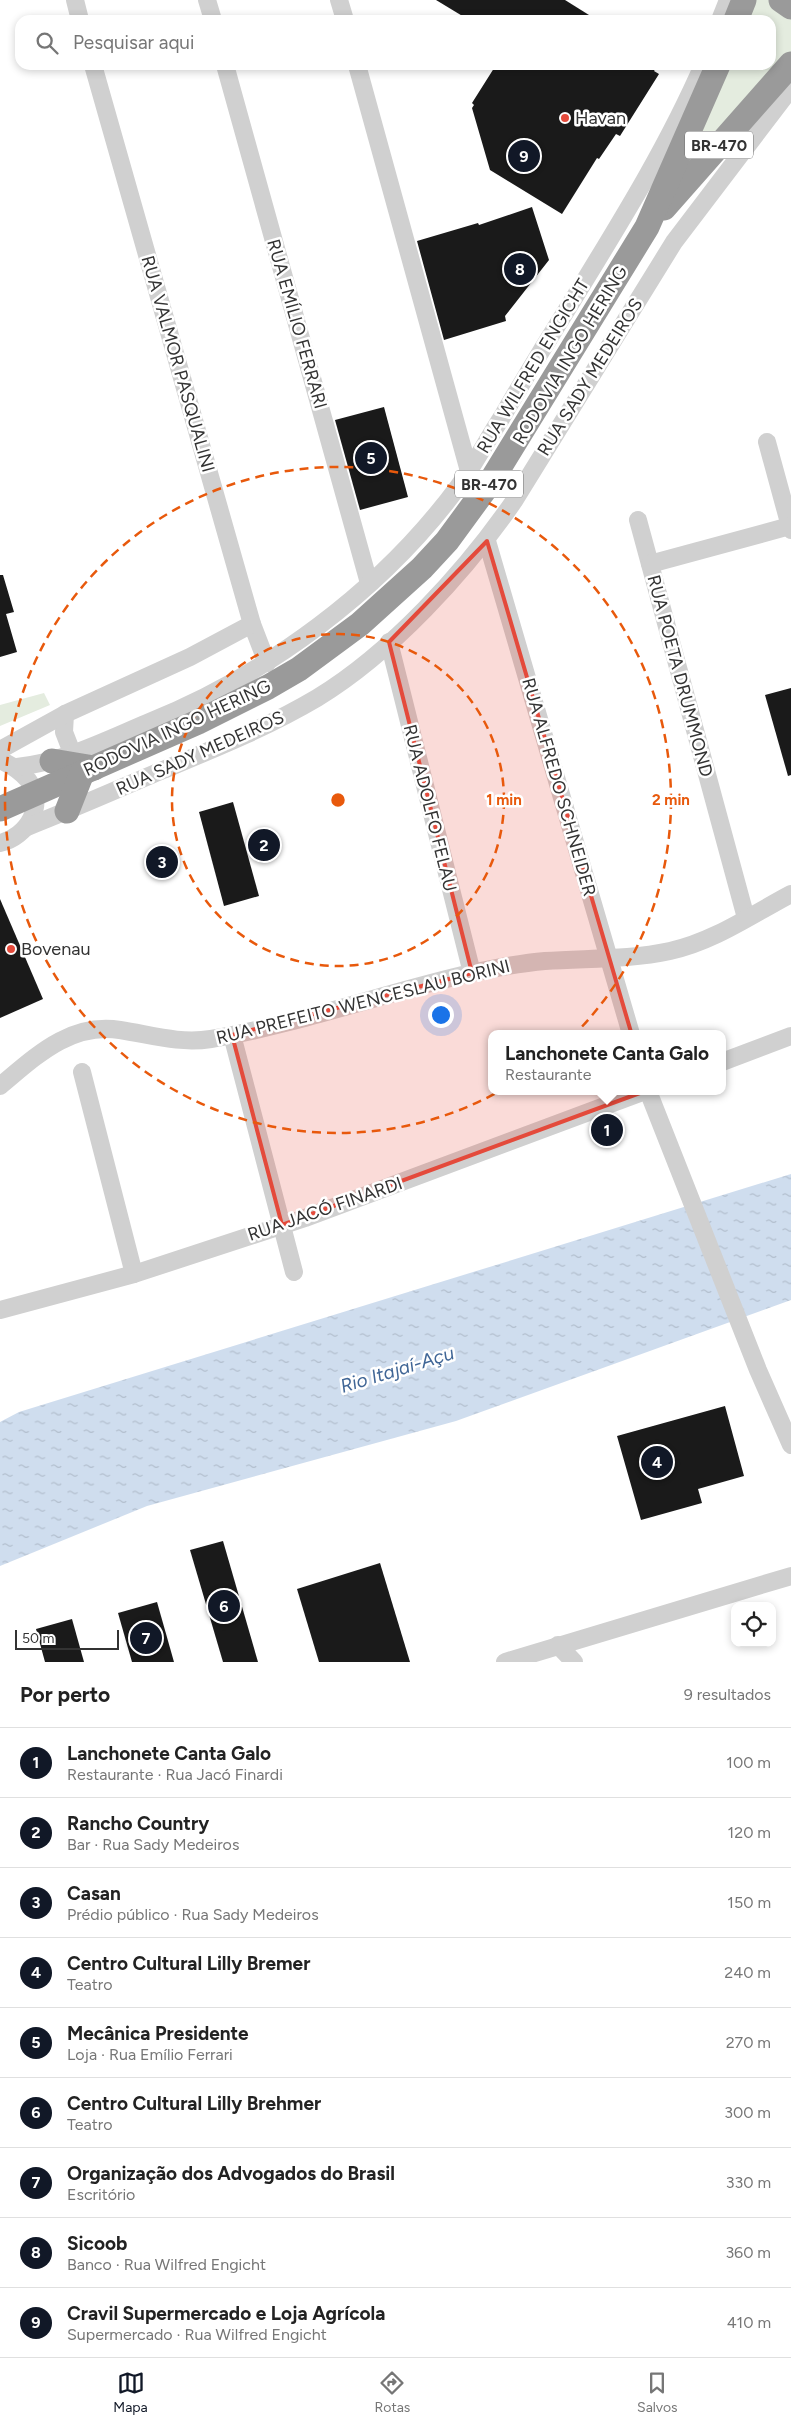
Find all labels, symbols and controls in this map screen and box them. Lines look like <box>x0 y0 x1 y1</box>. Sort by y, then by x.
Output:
search box <box>15 15 776 70</box>
icon: search <box>33 29 61 57</box>
text: Pesquisar aqui <box>73 31 194 54</box>
place label: Havan <box>575 107 626 129</box>
marker: Havan <box>559 112 571 124</box>
road number: BR-470 <box>685 132 753 158</box>
pin: 9 <box>508 137 540 175</box>
street label: RUA EMÍLIO FERRARI <box>262 237 332 411</box>
pin: 8 <box>504 250 536 288</box>
street label: RUA VALMOR PASQUALINI <box>136 253 220 475</box>
street label: RODOVIA INGO HERING <box>508 262 632 448</box>
street label: RUA WILFRED ENGICHT <box>472 275 594 457</box>
street label: RUA SADY MEDEIROS <box>533 294 647 460</box>
pin: 5 <box>355 439 387 477</box>
road number: BR-470 <box>455 470 523 498</box>
street label: RUA POETA DRUMMOND <box>642 573 718 779</box>
street label: RODOVIA INGO HERING <box>80 675 274 781</box>
street label: RUA ALFREDO SCHNEIDER <box>517 675 601 899</box>
street label: RUA SADY MEDEIROS <box>113 706 287 800</box>
street label: RUA ADOLFO FELAU <box>399 722 461 894</box>
centre of rings <box>329 791 347 809</box>
text: 1 min <box>486 791 522 809</box>
text: 2 min <box>652 791 690 809</box>
pin: 2 <box>248 826 280 864</box>
pin: 3 <box>146 843 178 881</box>
place label: Bovenau <box>21 938 90 960</box>
marker: Bovenau <box>5 943 17 955</box>
street label: RUA PREFEITO WENCESLAU BORINI <box>214 955 512 1049</box>
your location <box>428 1002 454 1028</box>
popup <box>488 1030 726 1095</box>
text: Lanchonete Canta Galo <box>505 1042 709 1065</box>
text: Restaurante <box>505 1065 592 1084</box>
pin: 1 <box>591 1111 623 1149</box>
street label: RUA JACÓ FINARDI <box>245 1172 405 1246</box>
water label: Rio Itajaí-Açu <box>337 1341 457 1398</box>
pin: 4 <box>641 1443 673 1481</box>
pin: 6 <box>208 1587 240 1625</box>
map controls <box>731 1602 776 1647</box>
button: locate <box>731 1602 776 1647</box>
pin: 7 <box>130 1619 162 1657</box>
scale bar <box>15 1627 119 1650</box>
text: 50 m <box>22 1630 54 1647</box>
text: Por perto <box>20 1682 110 1707</box>
text: 9 resultados <box>684 1685 771 1704</box>
text: Lanchonete Canta Galo <box>67 1742 271 1765</box>
text: 1 <box>33 1753 39 1772</box>
text: 100 m <box>726 1753 771 1772</box>
text: Restaurante · Rua Jacó Finardi <box>67 1765 283 1784</box>
text: Rancho Country <box>67 1812 209 1835</box>
text: 2 <box>31 1823 41 1842</box>
text: 120 m <box>728 1823 771 1842</box>
text: Bar · Rua Sady Medeiros <box>67 1835 239 1854</box>
text: Casan <box>67 1882 121 1905</box>
text: 3 <box>32 1893 40 1912</box>
text: 150 m <box>727 1893 771 1912</box>
text: Prédio público · Rua Sady Medeiros <box>67 1905 319 1924</box>
text: Centro Cultural Lilly Bremer <box>67 1952 310 1975</box>
text: 4 <box>31 1963 41 1982</box>
text: 240 m <box>724 1963 771 1982</box>
text: Teatro <box>67 1975 112 1994</box>
text: Mecânica Presidente <box>67 2022 249 2045</box>
text: 5 <box>31 2033 41 2052</box>
text: 270 m <box>726 2033 771 2052</box>
text: Loja · Rua Emílio Ferrari <box>67 2045 233 2064</box>
text: Centro Cultural Lilly Brehmer <box>67 2092 321 2115</box>
text: 6 <box>31 2103 41 2122</box>
text: 300 m <box>724 2103 771 2122</box>
text: Teatro <box>67 2115 112 2134</box>
text: Organização dos Advogados do Brasil <box>67 2162 395 2185</box>
text: 7 <box>32 2173 40 2192</box>
text: 330 m <box>726 2173 771 2192</box>
text: Escritório <box>67 2185 135 2204</box>
text: Sicoob <box>67 2232 127 2255</box>
text: 8 <box>31 2243 41 2262</box>
text: 360 m <box>725 2243 771 2262</box>
text: Banco · Rua Wilfred Engicht <box>67 2255 266 2274</box>
text: Cravil Supermercado e Loja Agrícola <box>67 2302 385 2325</box>
text: 9 <box>31 2313 41 2332</box>
text: 410 m <box>727 2313 771 2332</box>
text: Supermercado · Rua Wilfred Engicht <box>67 2325 327 2344</box>
tab: Mapa <box>113 2369 148 2416</box>
tab: Rotas <box>375 2369 410 2416</box>
tab: Salvos <box>637 2369 678 2416</box>

